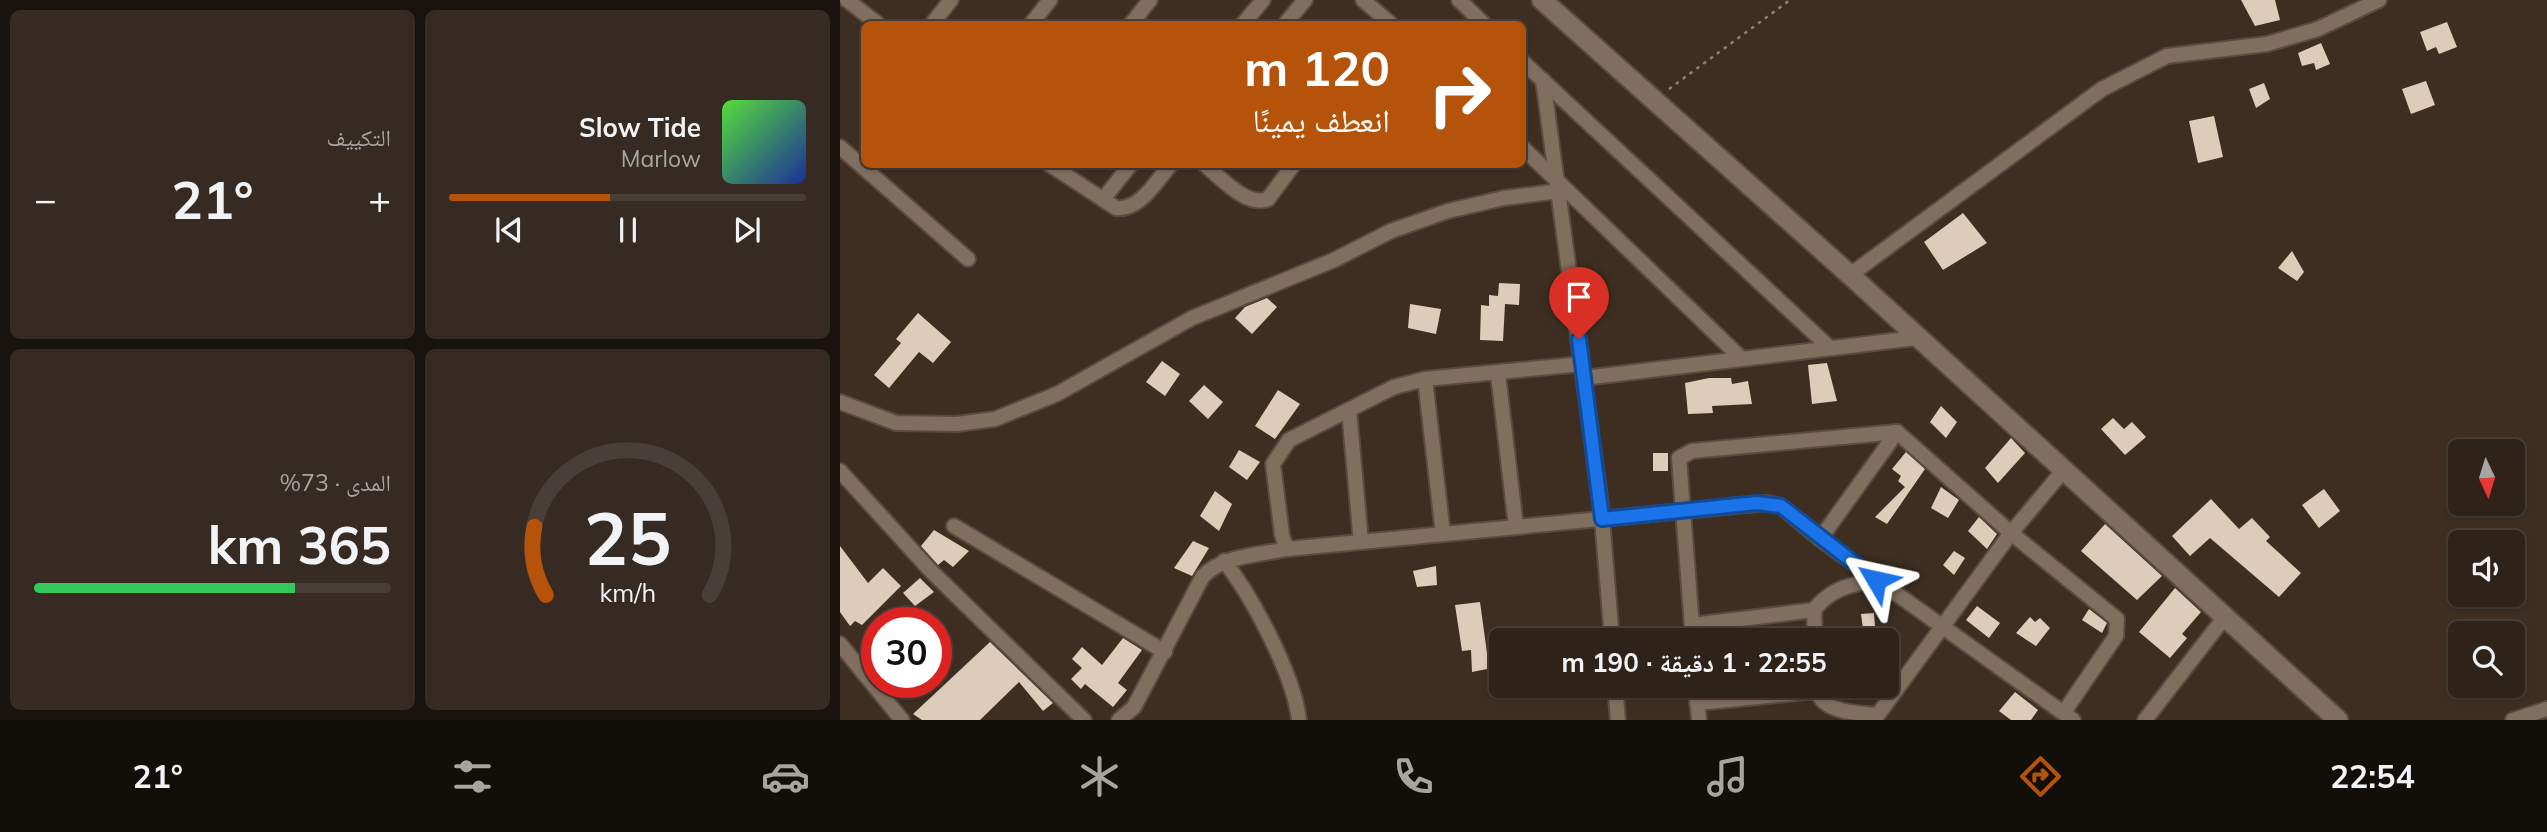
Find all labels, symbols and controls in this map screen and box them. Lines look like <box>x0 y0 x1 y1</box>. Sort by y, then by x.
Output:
text: 120 m <box>1244 37 1390 98</box>
icon: right <box>1414 49 1505 140</box>
text: انعطف يمينًا <box>1253 100 1390 140</box>
text: Slow Tide <box>579 111 701 144</box>
text: التكييف <box>326 123 391 152</box>
text: Marlow <box>621 144 701 173</box>
text: 21° <box>171 167 254 232</box>
text: − <box>34 175 57 223</box>
text: + <box>368 175 391 223</box>
icon: previous <box>490 211 528 249</box>
icon: pause <box>609 211 647 249</box>
icon: next <box>728 211 766 249</box>
pin <box>1549 267 1609 339</box>
icon: arrive <box>1560 278 1598 316</box>
north arrow <box>2448 439 2525 516</box>
map controls <box>2448 439 2525 698</box>
text: المدى · 73% <box>280 468 391 497</box>
text: 25 <box>584 493 671 584</box>
text: 365 km <box>208 512 391 577</box>
button: sound <box>2448 530 2525 607</box>
position arrow <box>1839 543 1913 617</box>
text: km/h <box>599 577 656 608</box>
speed limit sign: 30 <box>861 607 952 698</box>
button: search <box>2448 621 2525 698</box>
text: 22:55 · 1 دقيقة · 190 m <box>1561 646 1827 679</box>
icon: filters <box>448 752 497 801</box>
icon: car <box>761 752 810 801</box>
icon: climate <box>1075 752 1124 801</box>
icon: phone <box>1389 752 1438 801</box>
icon: music <box>1703 752 1752 801</box>
icon: directions <box>2016 752 2065 801</box>
text: 21° <box>132 756 183 796</box>
text: 22:54 <box>2330 756 2415 796</box>

